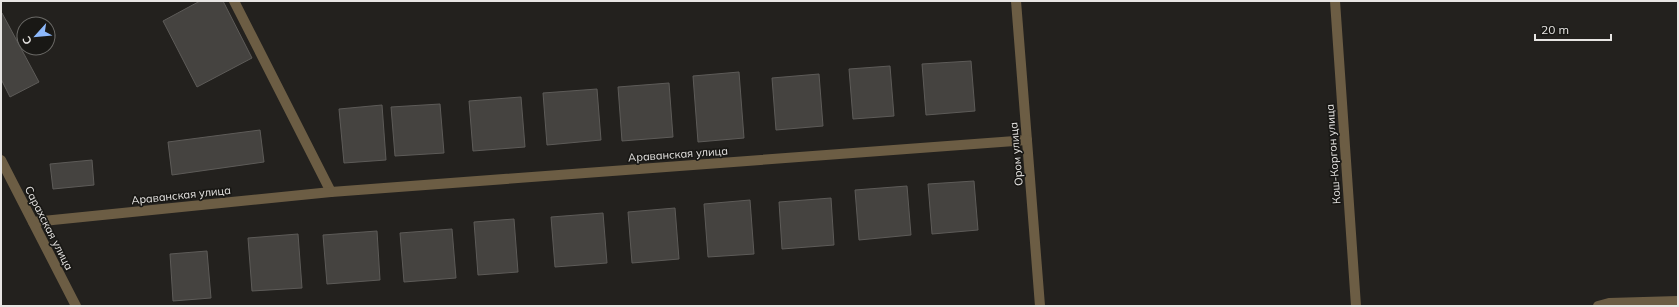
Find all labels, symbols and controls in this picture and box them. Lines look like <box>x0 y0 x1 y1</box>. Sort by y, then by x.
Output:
north arrow <box>16 16 56 56</box>
scale bar <box>1535 16 1611 42</box>
text: 20 m <box>1541 22 1569 37</box>
text: С <box>19 34 35 47</box>
street label: Кош-Коргон улица <box>1323 103 1343 205</box>
street label: Ором улица <box>1006 122 1026 186</box>
street label: Араванская улица <box>628 144 728 164</box>
street label: Араванская улица <box>131 183 231 207</box>
street label: Сарахская улица <box>22 184 76 272</box>

